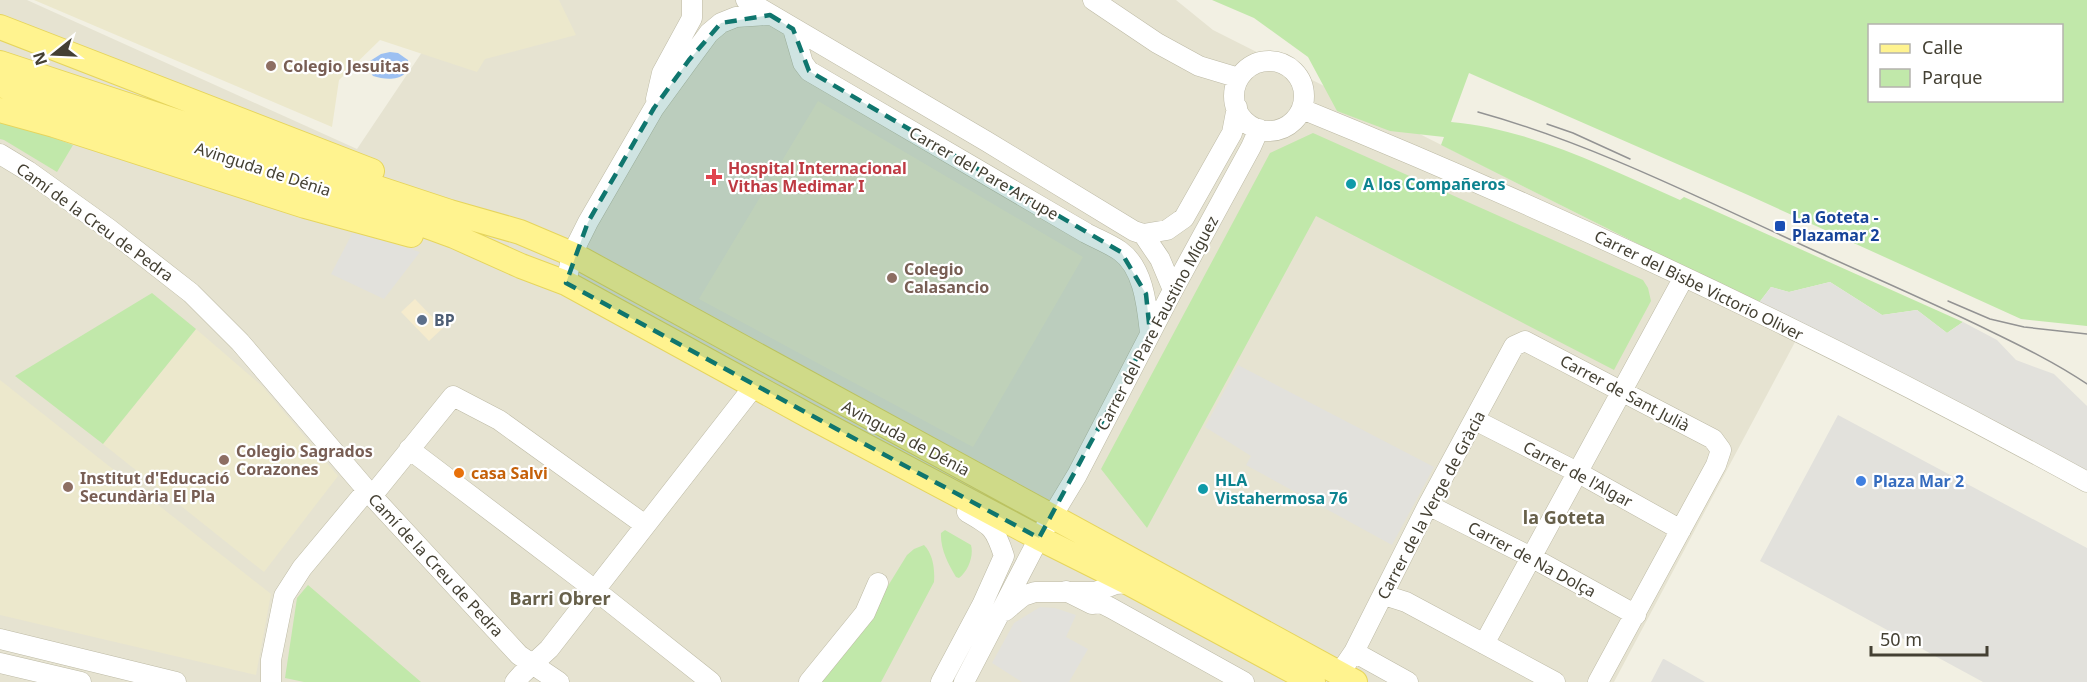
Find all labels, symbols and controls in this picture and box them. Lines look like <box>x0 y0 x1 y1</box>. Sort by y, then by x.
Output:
north arrow <box>24 24 84 84</box>
legend <box>1868 24 2063 102</box>
text: Calle <box>1922 35 1963 59</box>
text: N <box>27 49 52 68</box>
place label: Colegio Jesuitas <box>283 55 409 77</box>
marker: Colegio Jesuitas <box>264 59 278 73</box>
text: Parque <box>1922 65 1982 89</box>
street label: Carrer del Pare Arrupe <box>905 121 1063 225</box>
street label: Avinguda de Dénia <box>192 137 334 201</box>
place label: Hospital Internacional Vithas Medimar I <box>728 157 907 197</box>
street label: Camí de la Creu de Pedra <box>12 158 178 286</box>
marker: Hospital Internacional Vithas Medimar I <box>705 168 723 186</box>
place label: A los Compañeros <box>1363 173 1506 195</box>
marker: A los Compañeros <box>1344 177 1358 191</box>
place label: La Goteta - Plazamar 2 <box>1792 206 1879 246</box>
street label: Carrer del Pare Faustino Míguez <box>1091 212 1223 434</box>
marker: La Goteta - Plazamar 2 <box>1773 219 1787 233</box>
street label: Carrer del Bisbe Victorio Oliver <box>1591 225 1808 345</box>
place label: Colegio Calasancio <box>904 258 989 298</box>
marker: Colegio Calasancio <box>885 271 899 285</box>
place label: BP <box>434 309 455 331</box>
marker: BP <box>415 313 429 327</box>
street label: Carrer de Sant Julià <box>1556 350 1694 436</box>
street label: Avinguda de Dénia <box>838 395 974 481</box>
street label: Carrer de la Verge de Gràcia <box>1372 407 1490 603</box>
street label: Carrer de l'Algar <box>1519 436 1637 512</box>
place label: Colegio Sagrados Corazones <box>236 440 373 480</box>
marker: Colegio Sagrados Corazones <box>217 453 231 467</box>
place label: casa Salvi <box>471 462 548 484</box>
marker: casa Salvi <box>452 466 466 480</box>
place label: Institut d'Educació Secundària El Pla <box>80 467 230 507</box>
place label: HLA Vistahermosa 76 <box>1215 469 1348 509</box>
place label: Plaza Mar 2 <box>1873 470 1964 492</box>
marker: Plaza Mar 2 <box>1854 474 1868 488</box>
marker: Institut d'Educació Secundària El Pla <box>61 480 75 494</box>
marker: HLA Vistahermosa 76 <box>1196 482 1210 496</box>
street label: Camí de la Creu de Pedra <box>364 488 508 642</box>
district label: la Goteta <box>1523 505 1605 529</box>
street label: Carrer de Na Dolça <box>1464 516 1600 602</box>
district label: Barri Obrer <box>510 586 611 610</box>
scale bar <box>1871 619 1986 657</box>
text: 50 m <box>1880 627 1922 651</box>

